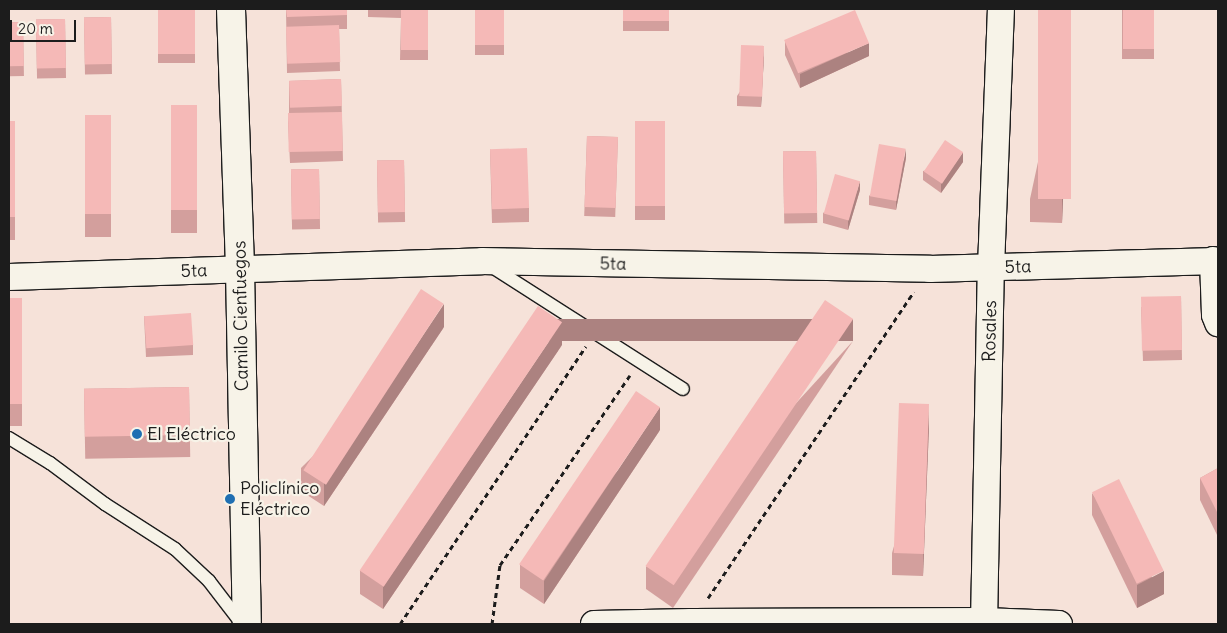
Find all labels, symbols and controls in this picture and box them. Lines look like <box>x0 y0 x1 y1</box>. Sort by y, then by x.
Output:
scale bar <box>12 10 79 42</box>
text: 20 m <box>18 19 53 38</box>
street label: Camilo Cienfuegos <box>229 241 253 391</box>
street label: 5ta <box>599 253 627 275</box>
street label: 5ta <box>1004 256 1032 278</box>
street label: 5ta <box>180 260 208 282</box>
street label: Rosales <box>979 300 1001 362</box>
place label: El Eléctrico <box>147 423 236 445</box>
marker: El Eléctrico <box>131 428 143 440</box>
place label: Policlínico Eléctrico <box>240 478 319 520</box>
marker: Policlínico Eléctrico <box>224 493 236 505</box>

